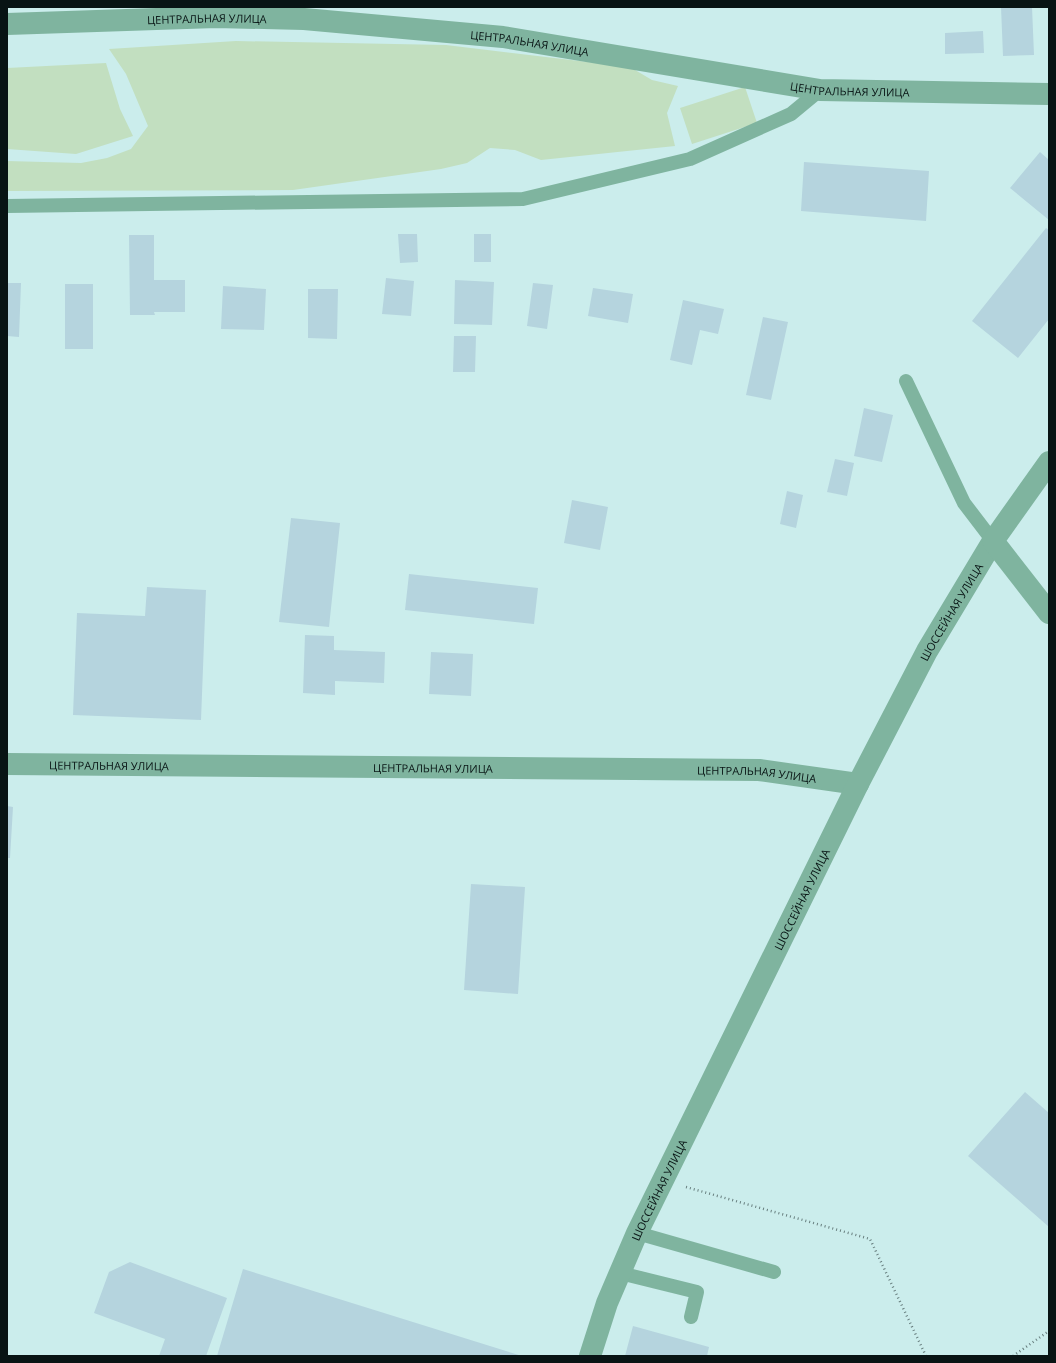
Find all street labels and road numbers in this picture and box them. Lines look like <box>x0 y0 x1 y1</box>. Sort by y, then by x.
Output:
street label: ЦЕНТРАЛЬНАЯ УЛИЦА <box>147 9 267 27</box>
street label: ЦЕНТРАЛЬНАЯ УЛИЦА <box>470 27 590 59</box>
street label: ЦЕНТРАЛЬНАЯ УЛИЦА <box>789 78 910 99</box>
street label: ШОССЕЙНАЯ УЛИЦА <box>916 560 986 663</box>
street label: ЦЕНТРАЛЬНАЯ УЛИЦА <box>49 757 169 773</box>
street label: ЦЕНТРАЛЬНАЯ УЛИЦА <box>373 759 493 775</box>
street label: ЦЕНТРАЛЬНАЯ УЛИЦА <box>697 762 817 786</box>
street label: ШОССЕЙНАЯ УЛИЦА <box>770 846 833 952</box>
street label: ШОССЕЙНАЯ УЛИЦА <box>627 1137 690 1243</box>

